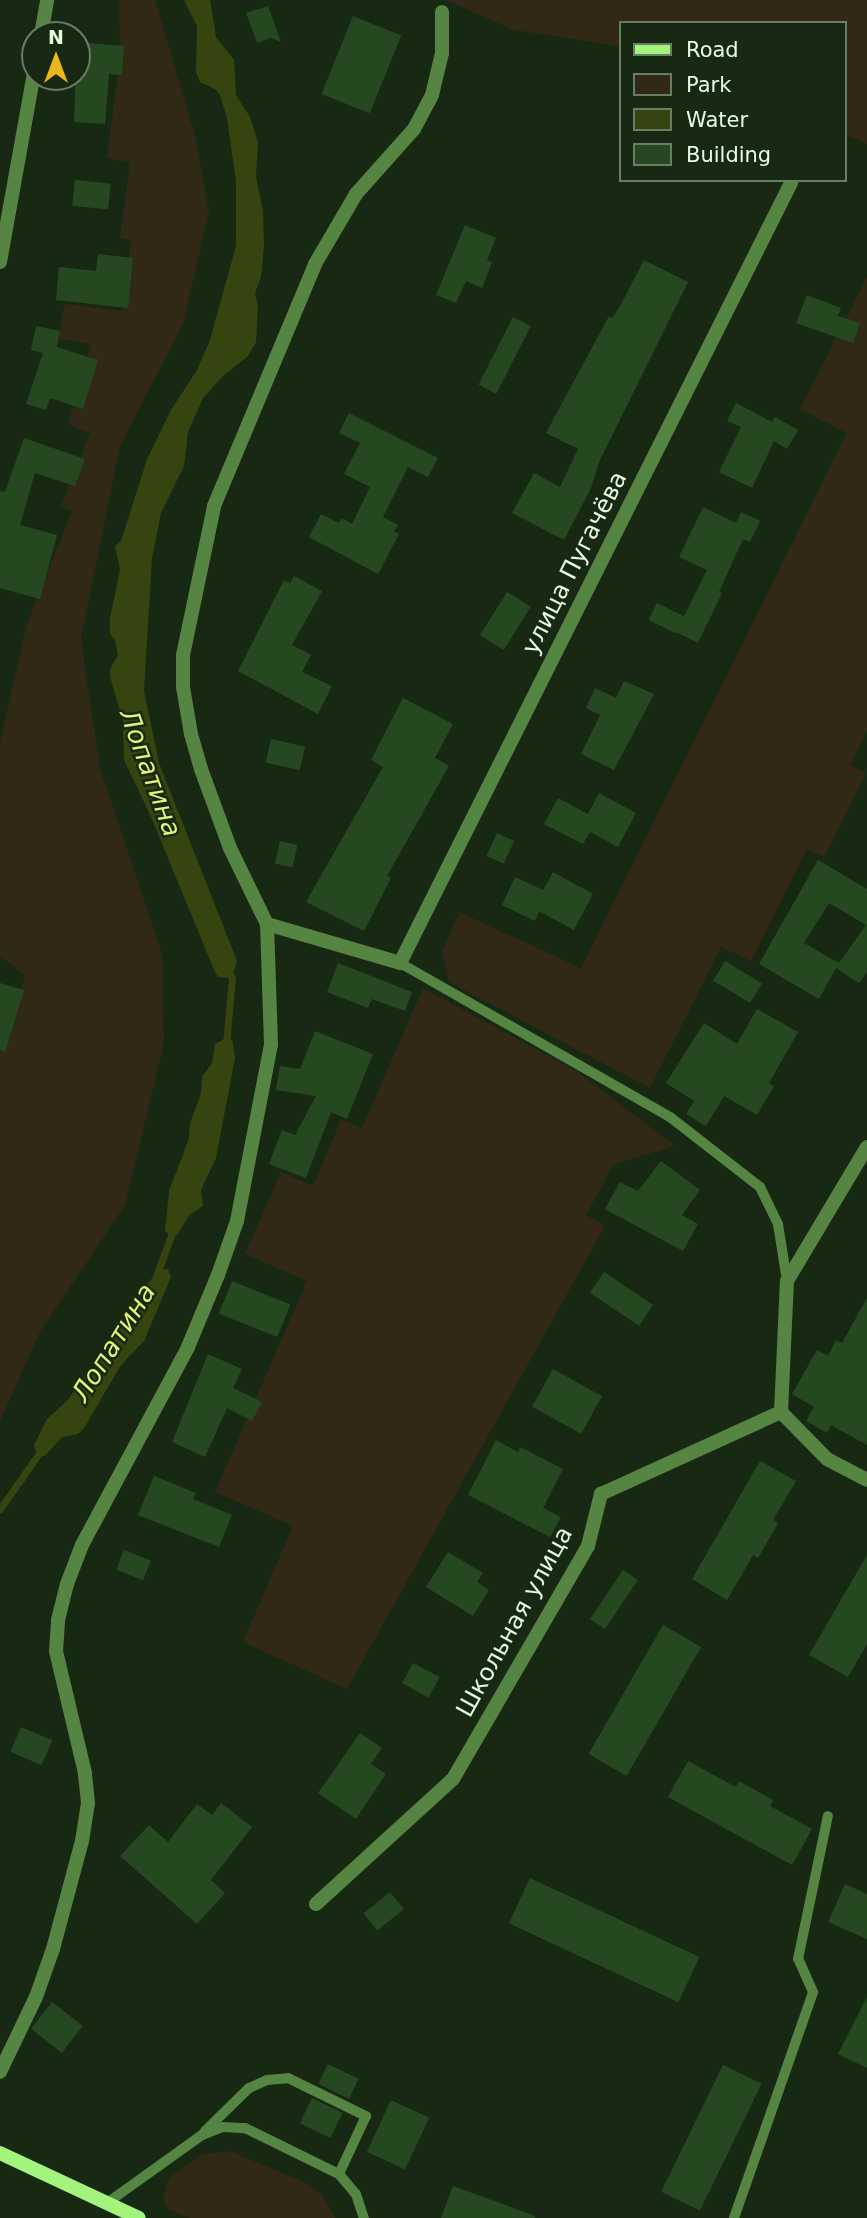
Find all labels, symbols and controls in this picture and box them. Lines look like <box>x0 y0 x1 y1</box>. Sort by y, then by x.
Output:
north arrow <box>21 21 91 91</box>
legend <box>618 21 846 182</box>
text: N <box>48 26 64 48</box>
text: Road <box>686 38 739 62</box>
text: Park <box>686 73 731 97</box>
text: Water <box>686 108 748 132</box>
text: Building <box>686 143 771 167</box>
street label: улица Пугачёва <box>517 467 633 659</box>
water label: Лопатина <box>113 705 187 841</box>
water label: Лопатина <box>65 1278 163 1408</box>
street label: Школьная улица <box>451 1522 579 1722</box>

